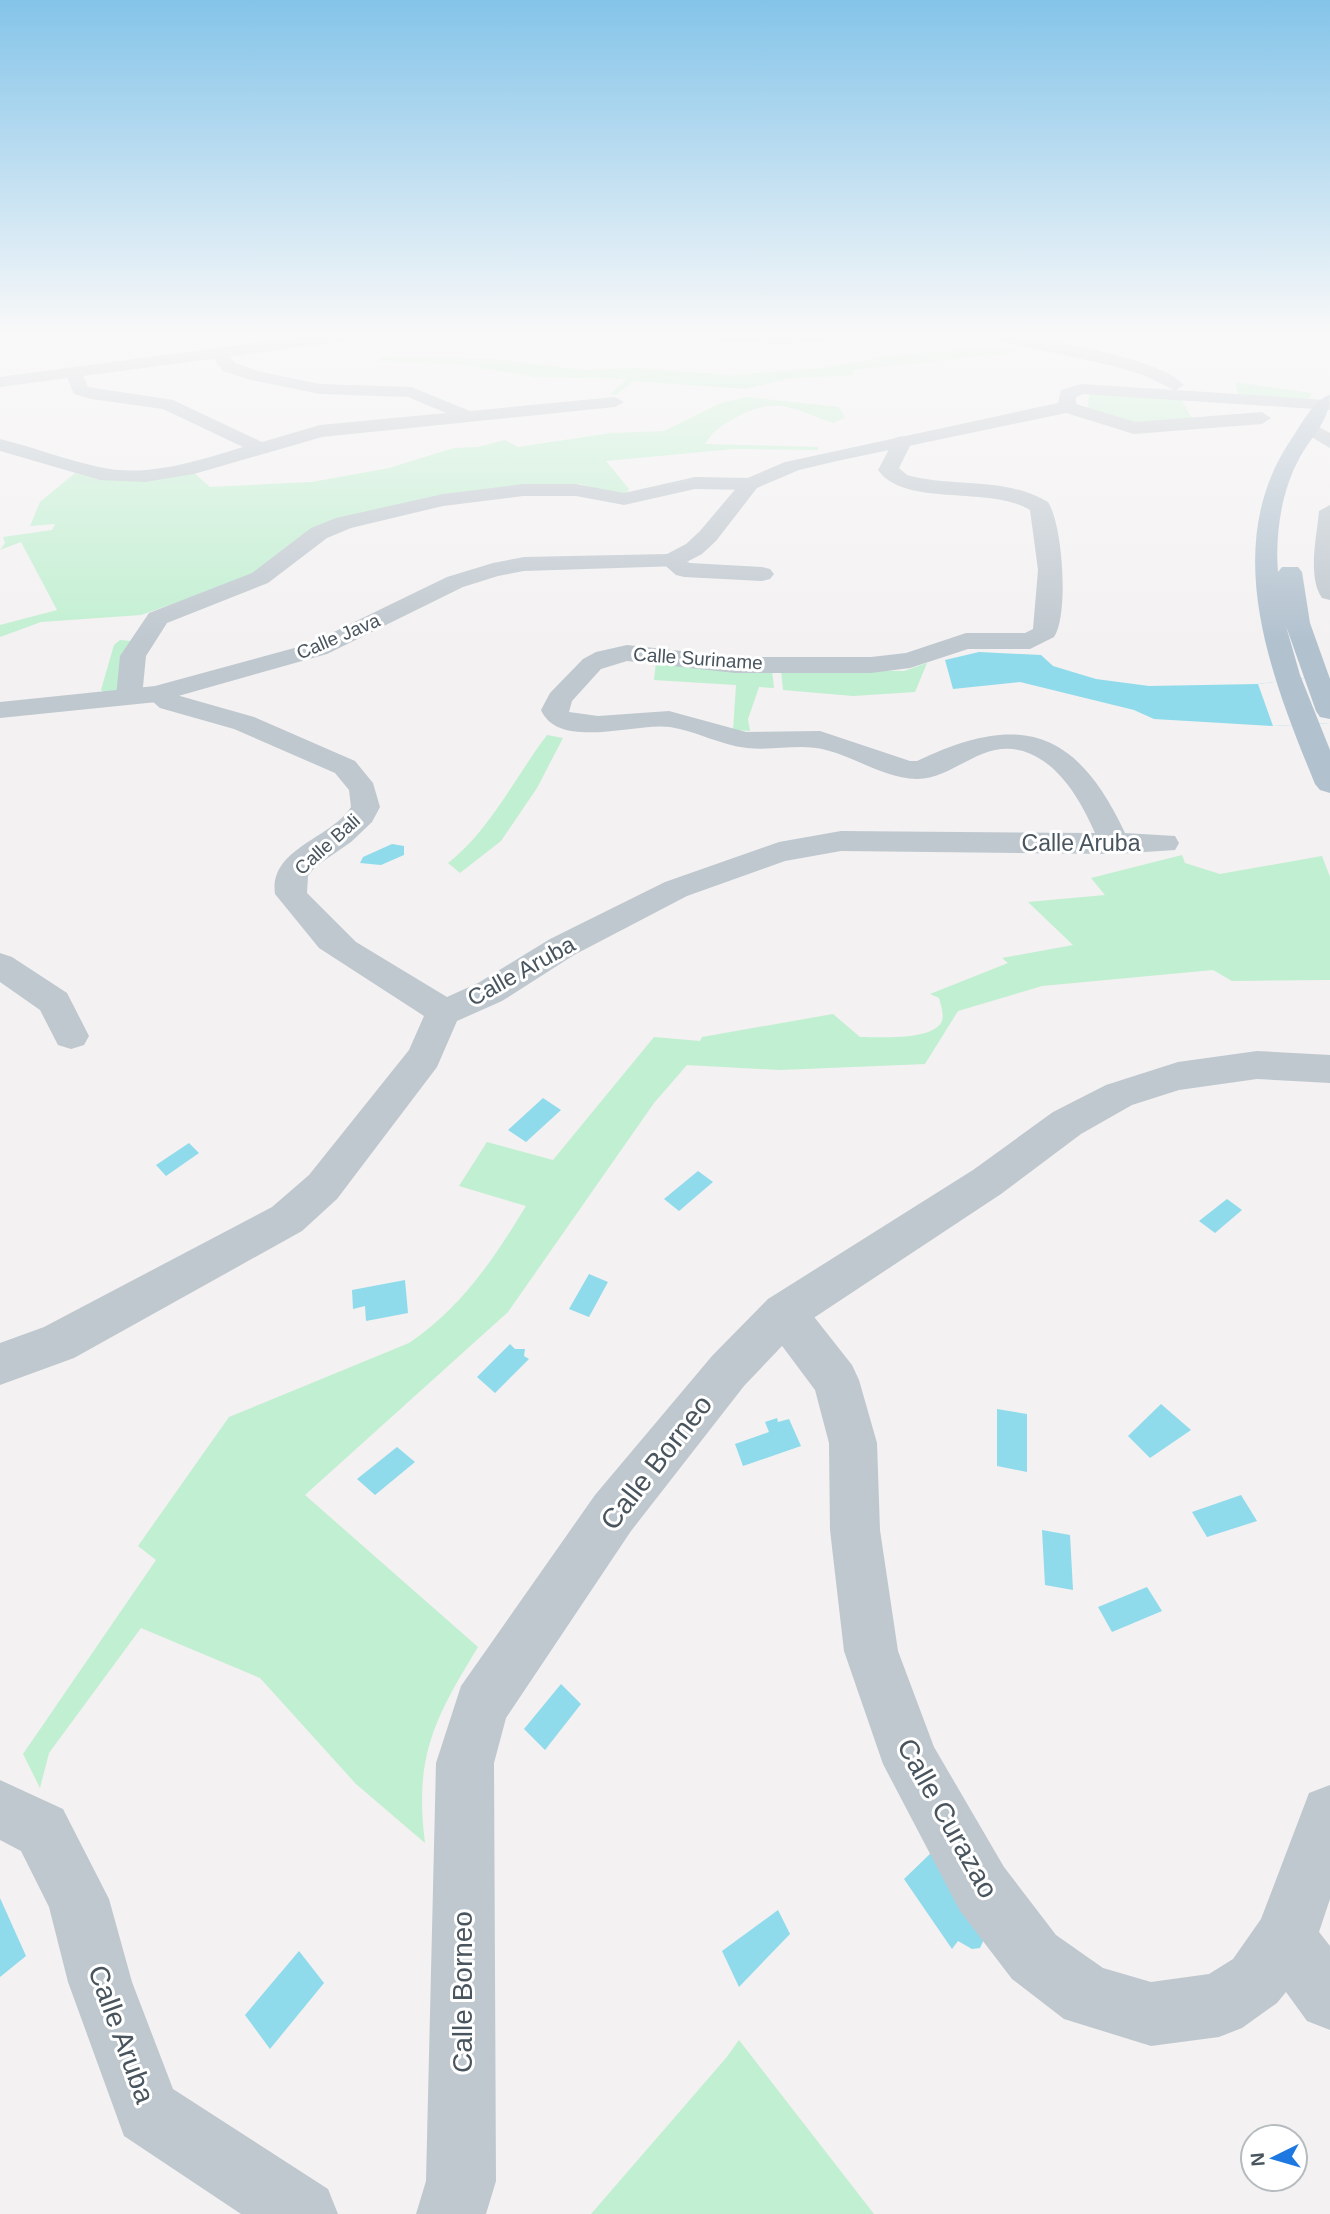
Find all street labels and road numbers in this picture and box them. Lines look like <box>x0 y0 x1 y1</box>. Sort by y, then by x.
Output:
street label: Calle Java <box>293 609 384 663</box>
street label: Calle Suriname <box>632 643 763 674</box>
street label: Calle Bali <box>290 810 364 879</box>
street label: Calle Aruba <box>1022 830 1141 856</box>
street label: Calle Aruba <box>463 931 579 1011</box>
street label: Calle Borneo <box>594 1389 718 1536</box>
street label: Calle Curazao <box>891 1733 1004 1903</box>
street label: Calle Borneo <box>447 1911 478 2073</box>
street label: Calle Aruba <box>82 1961 161 2108</box>

